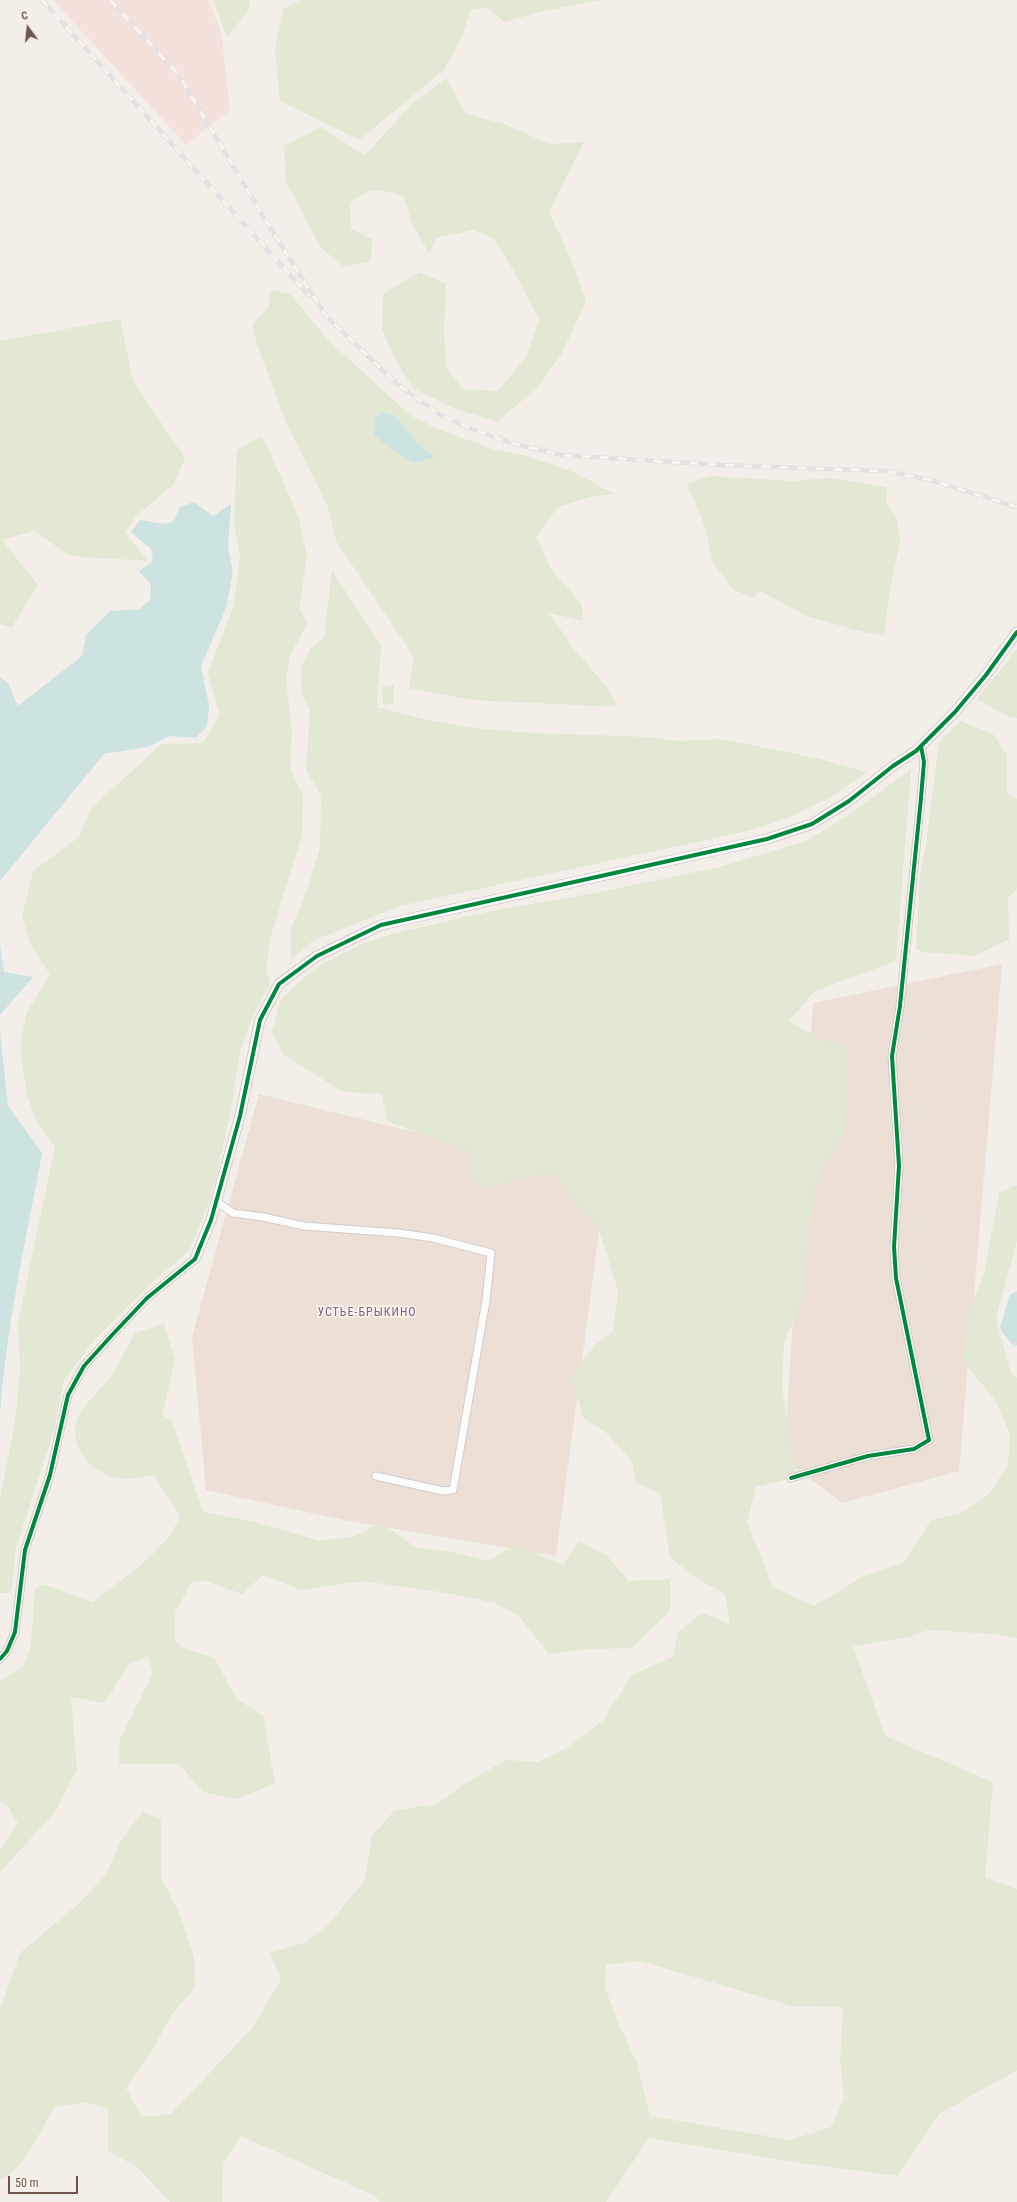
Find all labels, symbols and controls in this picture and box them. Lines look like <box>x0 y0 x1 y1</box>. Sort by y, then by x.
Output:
north arrow <box>8 8 48 48</box>
text: С <box>20 9 29 23</box>
district label: УСТЬЕ-БРЫКИНО <box>317 1306 417 1320</box>
scale bar <box>10 2168 80 2194</box>
text: 50 m <box>15 2176 39 2190</box>

